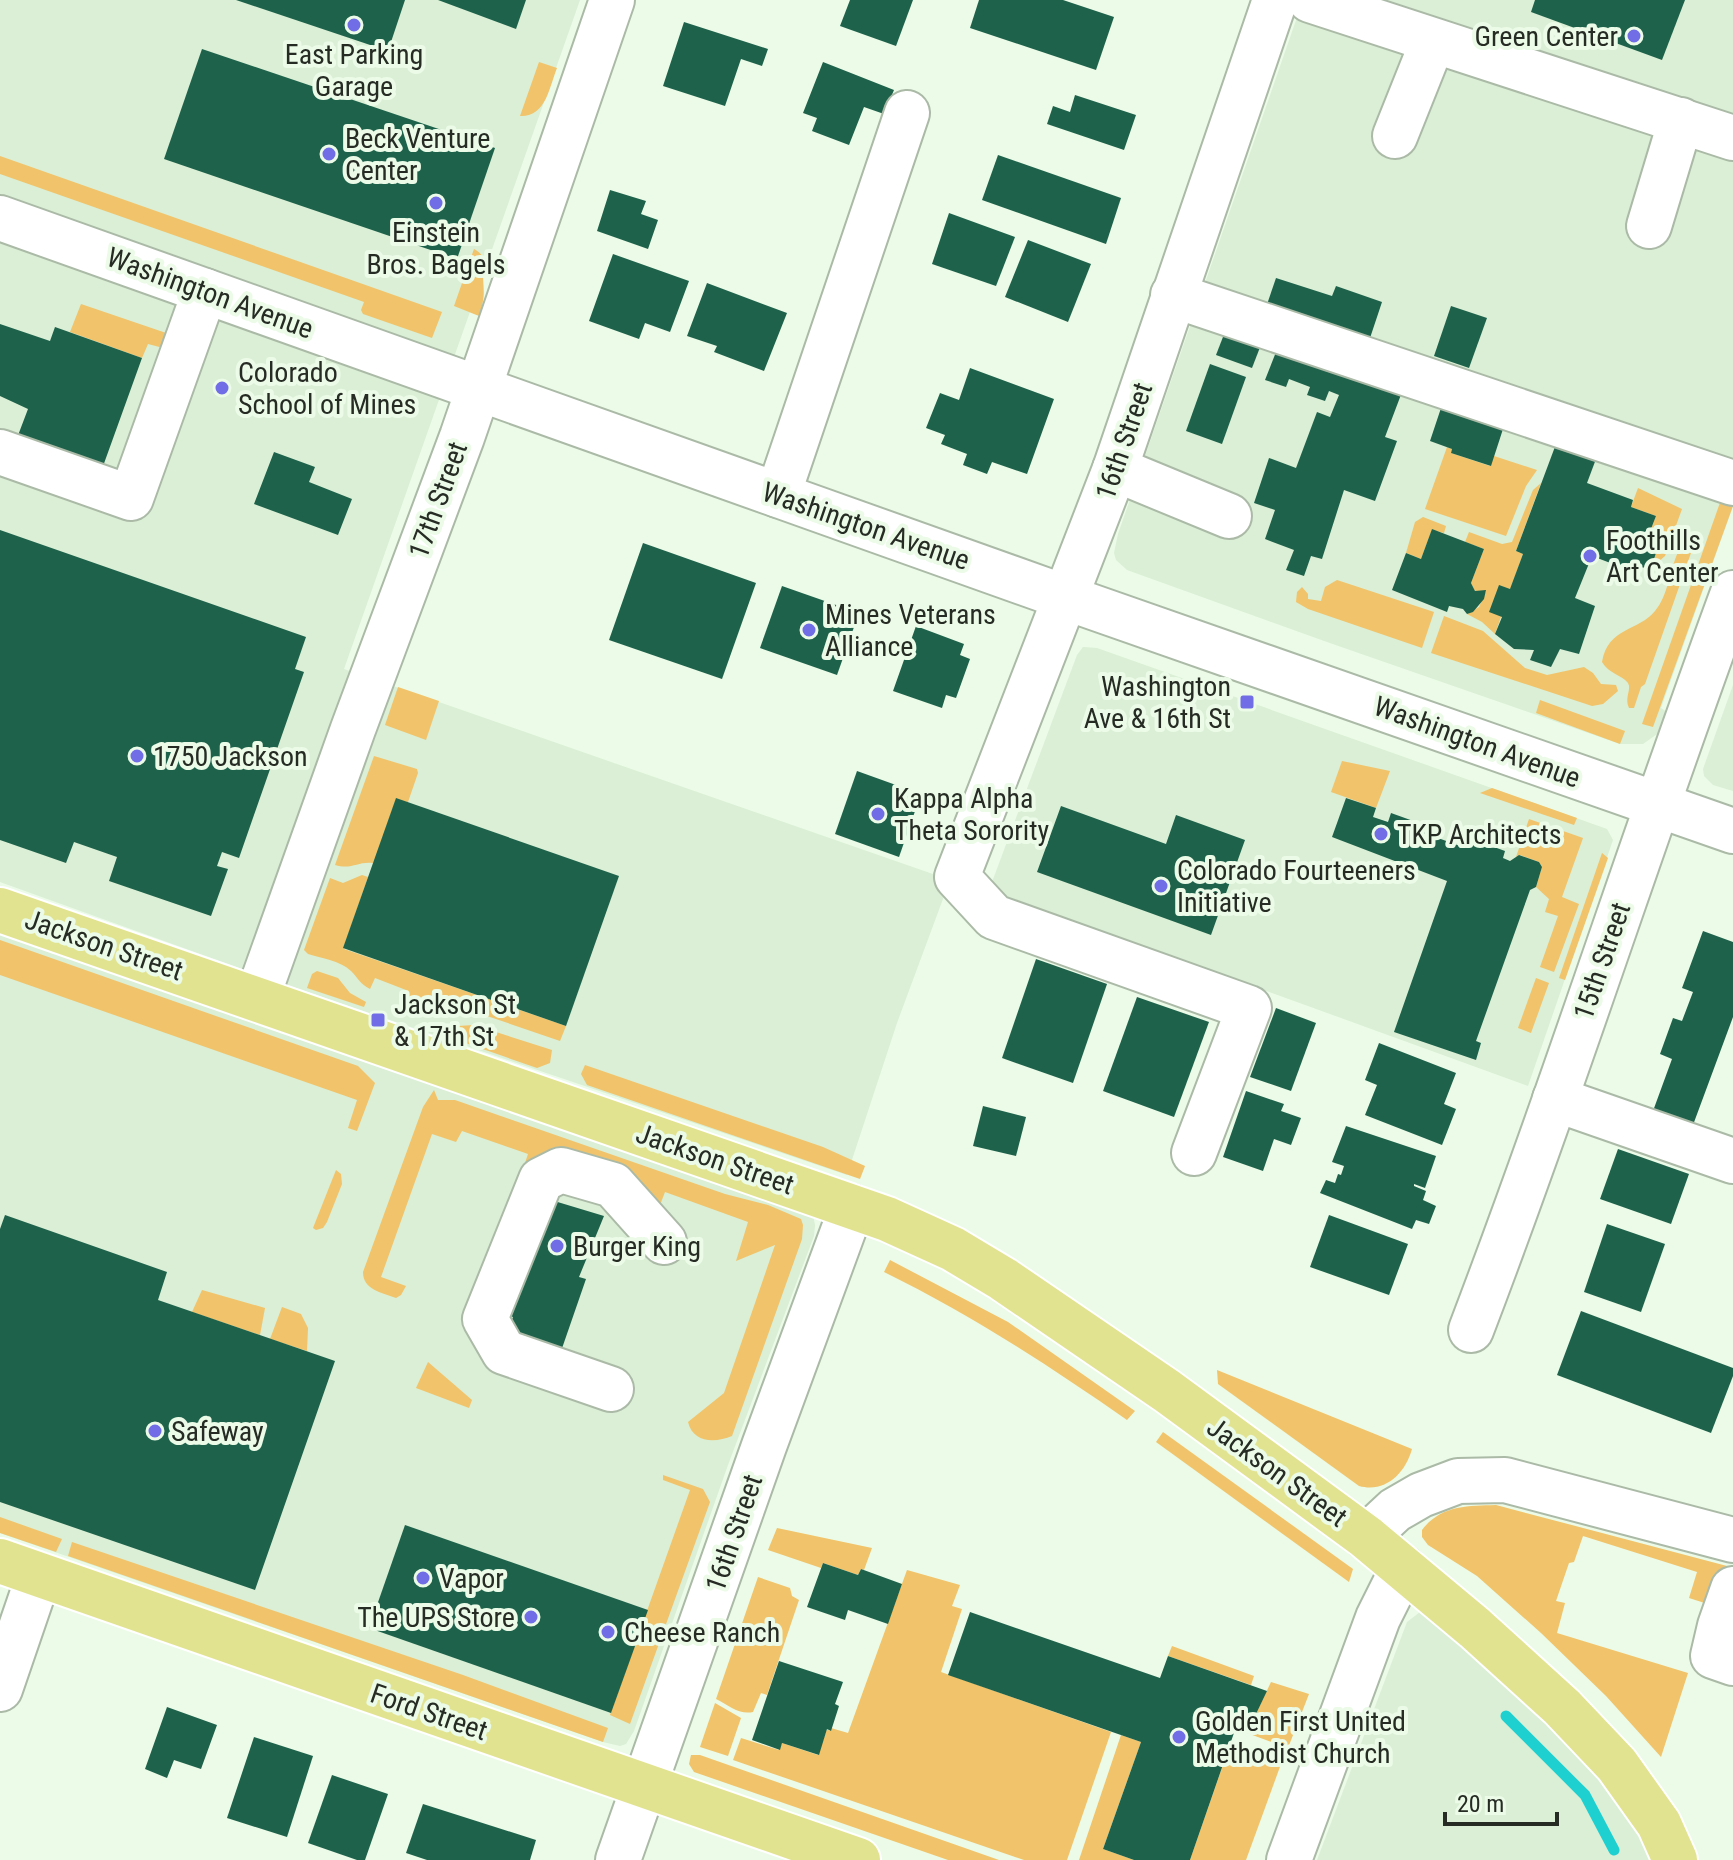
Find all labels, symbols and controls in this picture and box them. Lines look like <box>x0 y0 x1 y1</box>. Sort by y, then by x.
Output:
marker: East Parking Garage <box>345 16 363 34</box>
place label: Green Center <box>1474 20 1618 53</box>
marker: Green Center <box>1625 27 1643 45</box>
place label: East Parking Garage <box>285 38 423 103</box>
place label: Beck Venture Center <box>345 122 490 187</box>
marker: Beck Venture Center <box>320 145 338 163</box>
marker: Einstein Bros. Bagels <box>427 194 445 212</box>
place label: Einstein Bros. Bagels <box>366 216 506 281</box>
street label: Washington Avenue <box>102 240 318 346</box>
place label: Colorado School of Mines <box>238 356 416 421</box>
street label: 16th Street <box>1089 378 1159 504</box>
marker: Colorado School of Mines <box>213 379 231 397</box>
street label: 17th Street <box>402 437 474 563</box>
street label: Washington Avenue <box>758 475 974 577</box>
place label: Foothills Art Center <box>1606 524 1719 589</box>
marker: Foothills Art Center <box>1581 547 1599 565</box>
place label: Mines Veterans Alliance <box>825 598 996 663</box>
marker: Mines Veterans Alliance <box>800 621 818 639</box>
place label: Washington Ave & 16th St <box>1084 670 1231 735</box>
street label: Washington Avenue <box>1369 689 1585 795</box>
marker: Washington Ave & 16th St <box>1238 693 1256 711</box>
place label: 1750 Jackson <box>153 740 308 773</box>
marker: 1750 Jackson <box>128 747 146 765</box>
place label: Kappa Alpha Theta Sorority <box>894 782 1049 847</box>
marker: Kappa Alpha Theta Sorority <box>869 805 887 823</box>
place label: TKP Architects <box>1397 818 1562 851</box>
marker: TKP Architects <box>1372 825 1390 843</box>
place label: Colorado Fourteeners Initiative <box>1177 854 1416 919</box>
marker: Colorado Fourteeners Initiative <box>1152 877 1170 895</box>
street label: 15th Street <box>1567 898 1637 1024</box>
street label: Jackson Street <box>21 903 187 987</box>
place label: Jackson St & 17th St <box>394 988 516 1053</box>
marker: Jackson St & 17th St <box>369 1011 387 1029</box>
street label: Jackson Street <box>632 1117 798 1201</box>
place label: Burger King <box>573 1230 701 1263</box>
marker: Burger King <box>548 1237 566 1255</box>
street label: Jackson Street <box>1201 1410 1353 1534</box>
place label: Safeway <box>171 1415 264 1448</box>
marker: Safeway <box>146 1422 164 1440</box>
street label: 16th Street <box>699 1470 769 1596</box>
place label: Vapor <box>439 1562 504 1595</box>
marker: Vapor <box>414 1569 432 1587</box>
place label: The UPS Store <box>357 1601 515 1634</box>
marker: The UPS Store <box>522 1608 540 1626</box>
place label: Cheese Ranch <box>624 1616 780 1649</box>
marker: Cheese Ranch <box>599 1623 617 1641</box>
street label: Ford Street <box>366 1677 492 1747</box>
place label: Golden First United Methodist Church <box>1195 1705 1406 1770</box>
marker: Golden First United Methodist Church <box>1170 1728 1188 1746</box>
scale bar <box>1445 1776 1557 1826</box>
text: 20 m <box>1457 1790 1504 1818</box>

